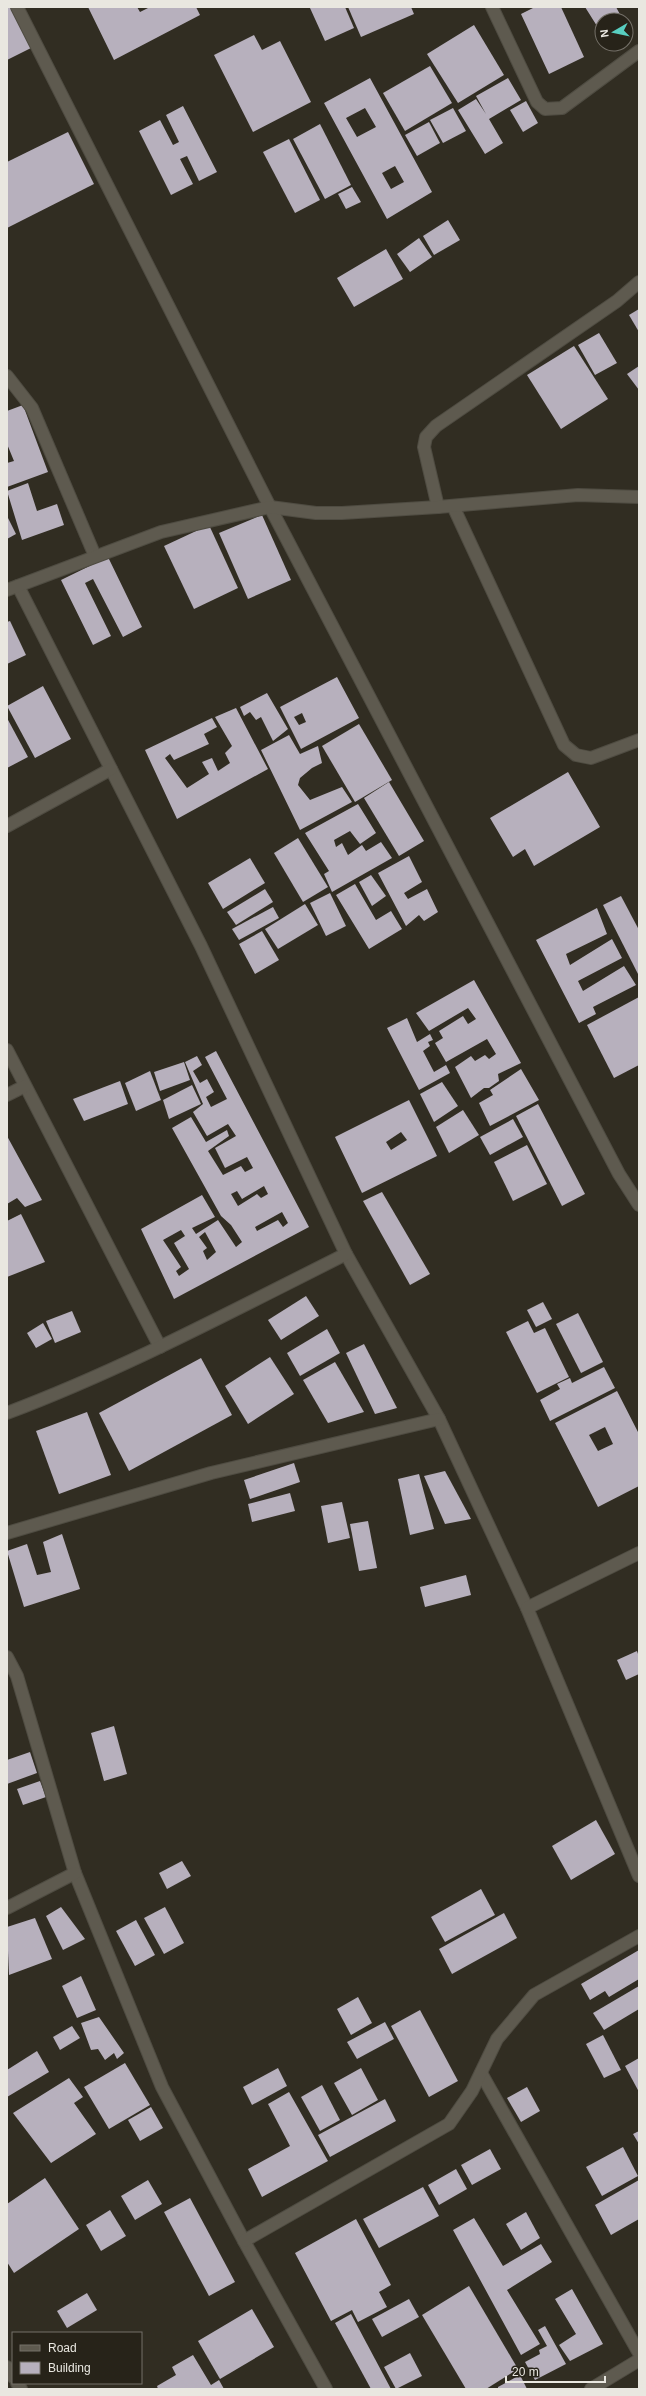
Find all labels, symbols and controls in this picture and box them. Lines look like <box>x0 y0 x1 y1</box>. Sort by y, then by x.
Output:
north arrow <box>594 12 634 52</box>
text: N <box>598 29 611 38</box>
legend <box>12 2332 142 2384</box>
text: Road <box>48 2341 77 2355</box>
scale bar <box>506 2358 605 2384</box>
text: Building <box>48 2361 91 2375</box>
text: 20 m <box>512 2365 539 2379</box>

